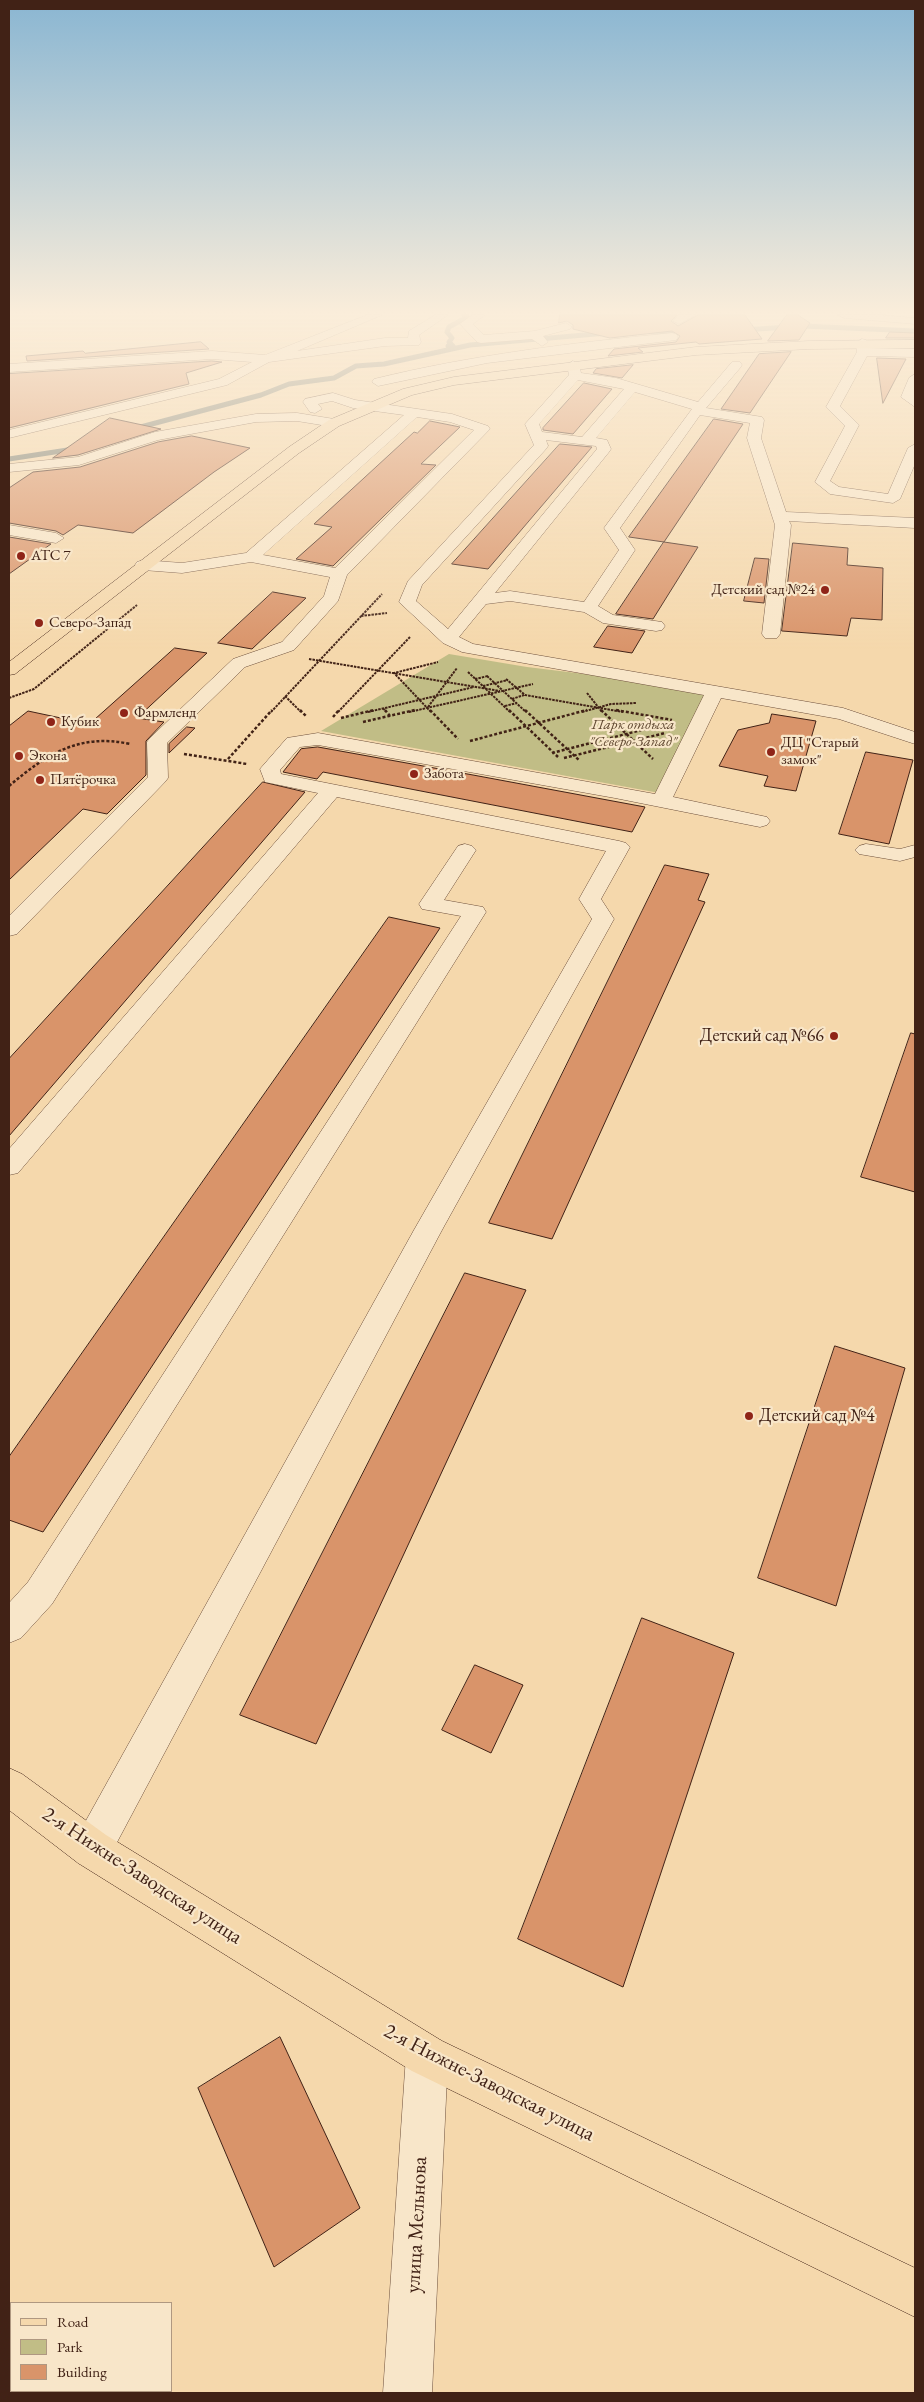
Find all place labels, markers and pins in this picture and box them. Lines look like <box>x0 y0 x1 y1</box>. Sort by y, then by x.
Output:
place label: АТС 7 <box>31 547 71 565</box>
marker: АТС 7 <box>15 550 27 562</box>
place label: Детский сад №24 <box>711 581 815 599</box>
marker: Детский сад №24 <box>819 584 831 596</box>
place label: Северо-Запад <box>49 614 131 632</box>
marker: Северо-Запад <box>33 617 45 629</box>
place label: Фармленд <box>134 704 196 722</box>
marker: Фармленд <box>118 707 130 719</box>
place label: Кубик <box>61 713 99 731</box>
marker: Кубик <box>45 716 57 728</box>
place label: ДЦ "Старый замок" <box>781 734 859 769</box>
marker: ДЦ "Старый замок" <box>765 746 777 758</box>
place label: Экона <box>29 747 67 765</box>
marker: Экона <box>13 750 25 762</box>
place label: Забота <box>424 765 464 783</box>
marker: Забота <box>408 768 420 780</box>
place label: Пятёрочка <box>50 771 116 789</box>
marker: Пятёрочка <box>34 774 46 786</box>
place label: Детский сад №66 <box>700 1025 824 1047</box>
marker: Детский сад №66 <box>828 1030 840 1042</box>
place label: Детский сад №4 <box>759 1405 875 1427</box>
marker: Детский сад №4 <box>743 1410 755 1422</box>

